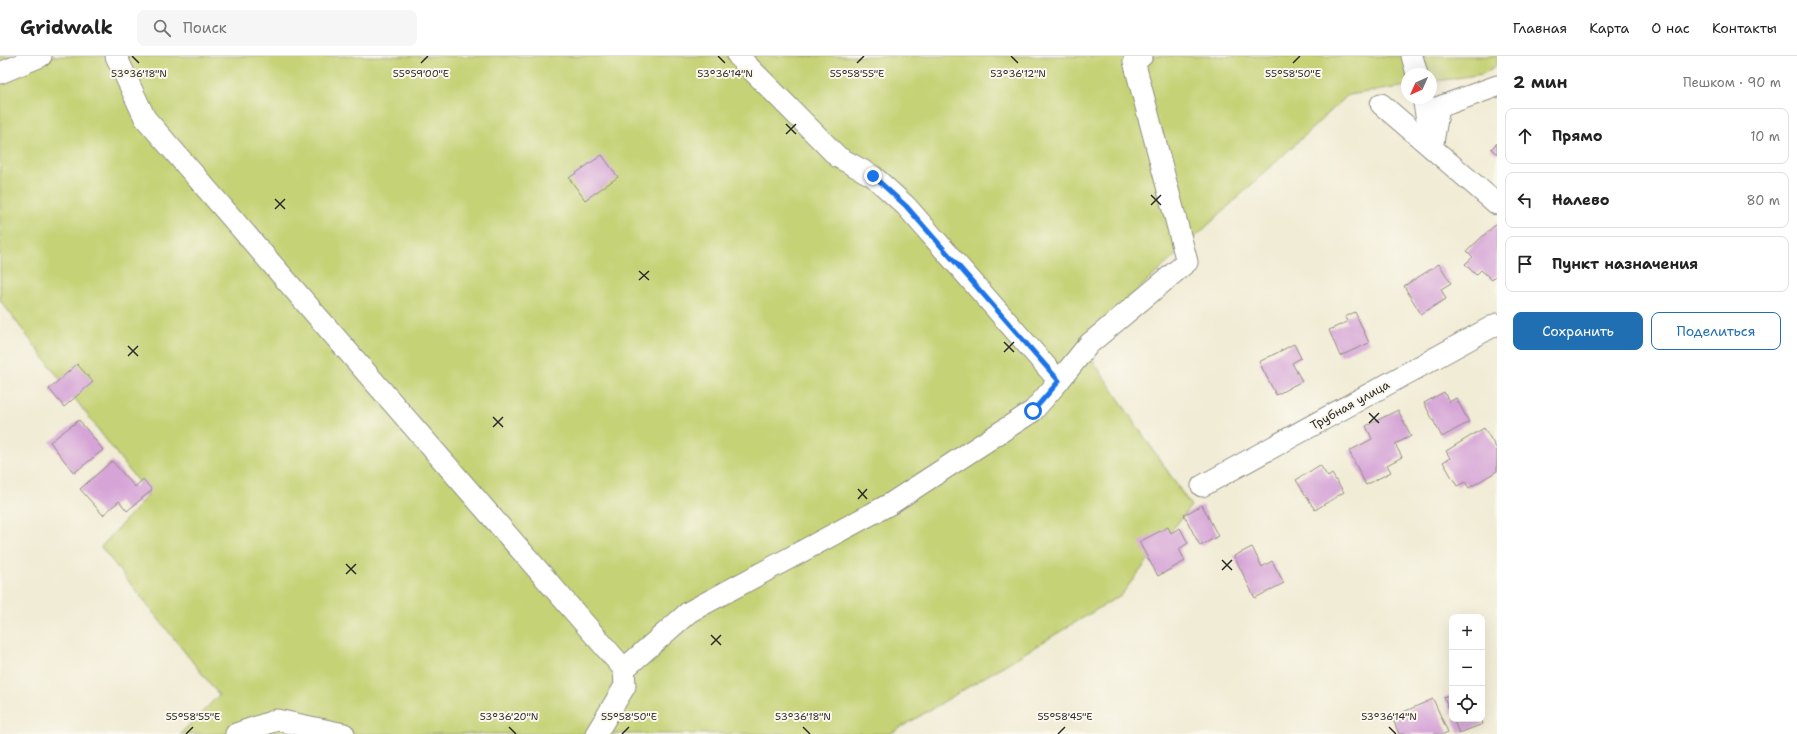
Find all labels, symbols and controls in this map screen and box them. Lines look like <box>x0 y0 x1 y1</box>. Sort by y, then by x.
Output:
search box <box>137 10 417 46</box>
text: Gridwalk <box>20 15 113 40</box>
icon: search <box>151 17 173 39</box>
text: Поиск <box>183 18 227 38</box>
text: Главная <box>1513 19 1567 37</box>
text: Карта <box>1589 19 1629 37</box>
text: О нас <box>1651 19 1690 37</box>
text: Контакты <box>1712 19 1777 37</box>
text: 53°36'18"N <box>111 67 167 80</box>
text: 55°59'00"E <box>393 67 449 80</box>
text: 53°36'14"N <box>697 67 753 80</box>
text: 55°58'55"E <box>830 67 884 80</box>
text: 53°36'12"N <box>990 67 1046 80</box>
text: 55°58'50"E <box>1265 67 1321 80</box>
north arrow <box>1401 68 1437 104</box>
text: 2 мин <box>1513 71 1568 93</box>
text: Пешком · 90 m <box>1683 74 1781 91</box>
icon: ahead <box>1514 125 1536 147</box>
text: Прямо <box>1552 126 1602 146</box>
text: 10 m <box>1750 128 1780 145</box>
route end <box>864 167 882 185</box>
icon: left <box>1514 189 1536 211</box>
text: Налево <box>1552 190 1610 210</box>
text: 80 m <box>1746 192 1780 209</box>
icon: arrive <box>1514 253 1536 275</box>
text: Пункт назначения <box>1552 254 1698 274</box>
button: Сохранить <box>1513 312 1643 350</box>
button: Поделиться <box>1651 312 1781 350</box>
street label: Трубная улица <box>1307 376 1393 433</box>
route start <box>1024 402 1042 420</box>
map controls <box>1449 614 1485 722</box>
button: + <box>1449 614 1485 650</box>
button: − <box>1449 650 1485 686</box>
button: locate <box>1449 686 1485 722</box>
text: 55°58'55"E <box>166 710 220 723</box>
text: 53°36'20"N <box>480 710 538 723</box>
text: 55°58'50"E <box>601 710 657 723</box>
text: 53°36'18"N <box>775 710 831 723</box>
text: 55°58'45"E <box>1037 710 1093 723</box>
text: 53°36'14"N <box>1361 710 1417 723</box>

